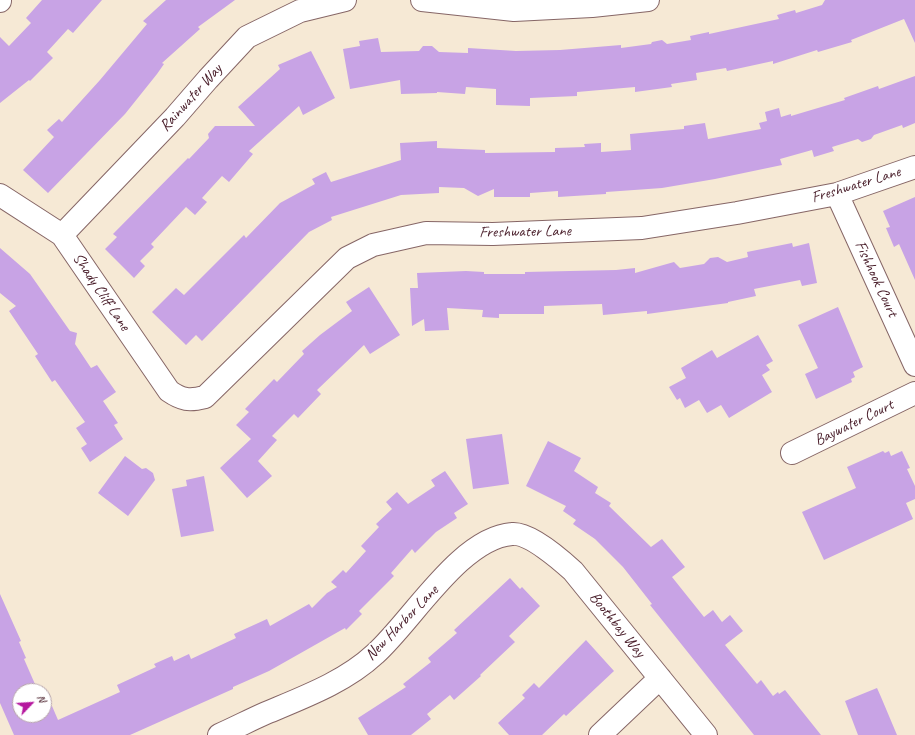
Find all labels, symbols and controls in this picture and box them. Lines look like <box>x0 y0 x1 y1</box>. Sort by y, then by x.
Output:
street label: Rainwater Way <box>156 60 226 136</box>
street label: Freshwater Lane <box>809 162 903 208</box>
street label: Freshwater Lane <box>479 222 571 242</box>
street label: Fishhook Court <box>850 238 902 320</box>
street label: Shady Cliff Lane <box>68 250 134 334</box>
street label: Baywater Court <box>811 396 897 450</box>
street label: New Harbor Lane <box>361 581 443 665</box>
street label: Boothbay Way <box>585 588 649 662</box>
north arrow <box>12 683 52 723</box>
text: N <box>34 692 50 704</box>

